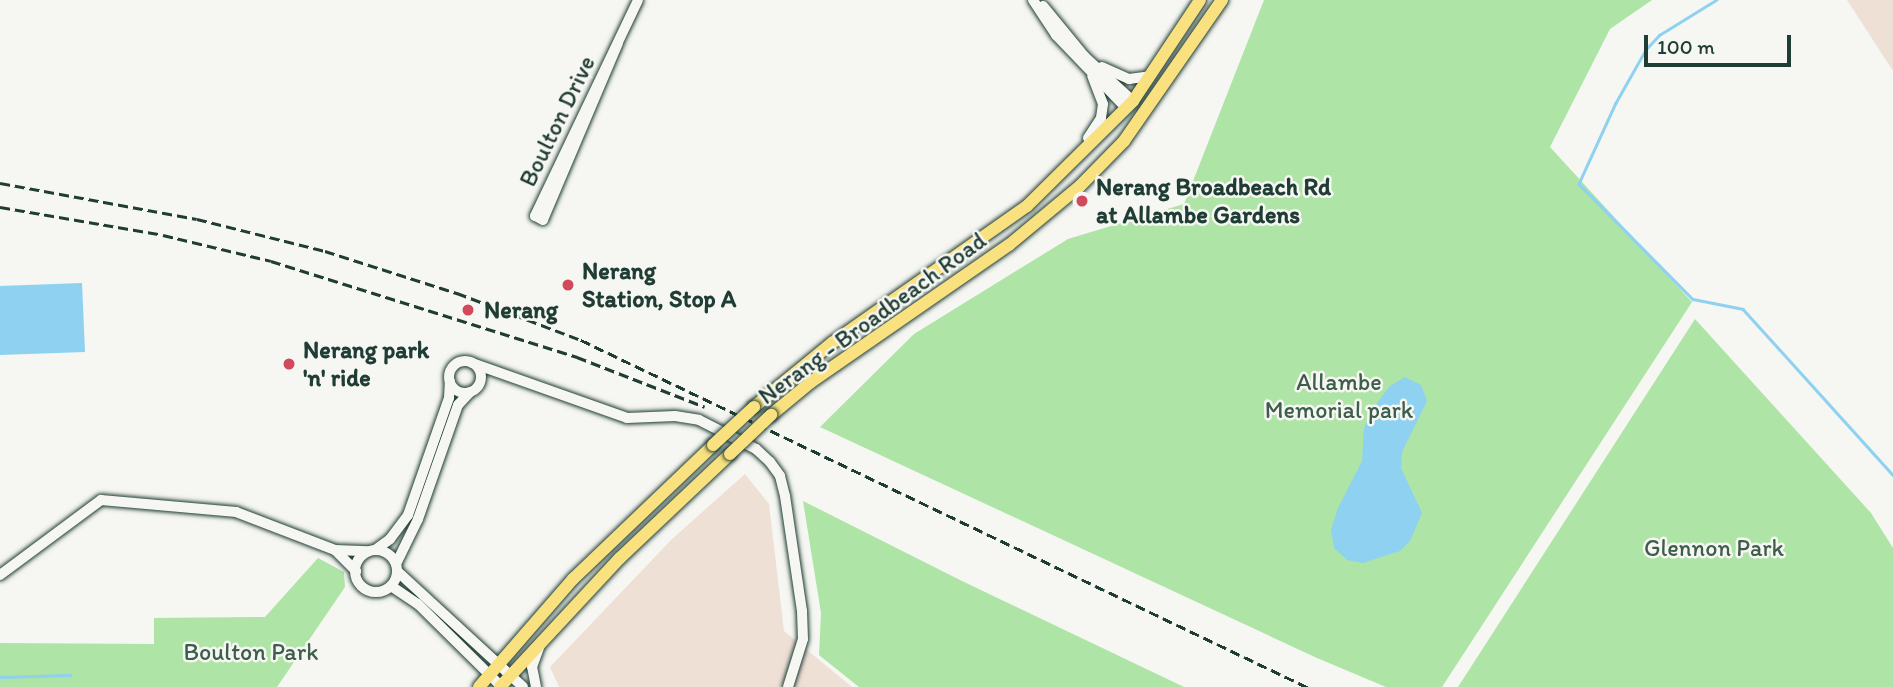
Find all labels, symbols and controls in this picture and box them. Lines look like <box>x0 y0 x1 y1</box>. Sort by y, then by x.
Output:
scale bar <box>1648 21 1795 65</box>
text: 100 m <box>1657 34 1715 59</box>
street label: Boulton Drive <box>513 51 601 191</box>
place label: Nerang Broadbeach Rd at Allambe Gardens <box>1096 173 1331 229</box>
marker: Nerang Broadbeach Rd at Allambe Gardens <box>1074 193 1090 209</box>
street label: Nerang - Broadbeach Road <box>753 226 991 410</box>
place label: Nerang Station, Stop A <box>582 257 736 313</box>
marker: Nerang Station, Stop A <box>560 277 576 293</box>
place label: Nerang <box>484 296 558 324</box>
marker: Nerang <box>458 300 478 320</box>
place label: Nerang park 'n' ride <box>303 336 429 392</box>
marker: Nerang park 'n' ride <box>281 356 297 372</box>
park label: Allambe Memorial park <box>1264 368 1414 424</box>
park label: Glennon Park <box>1644 534 1784 562</box>
park label: Boulton Park <box>183 638 319 666</box>

